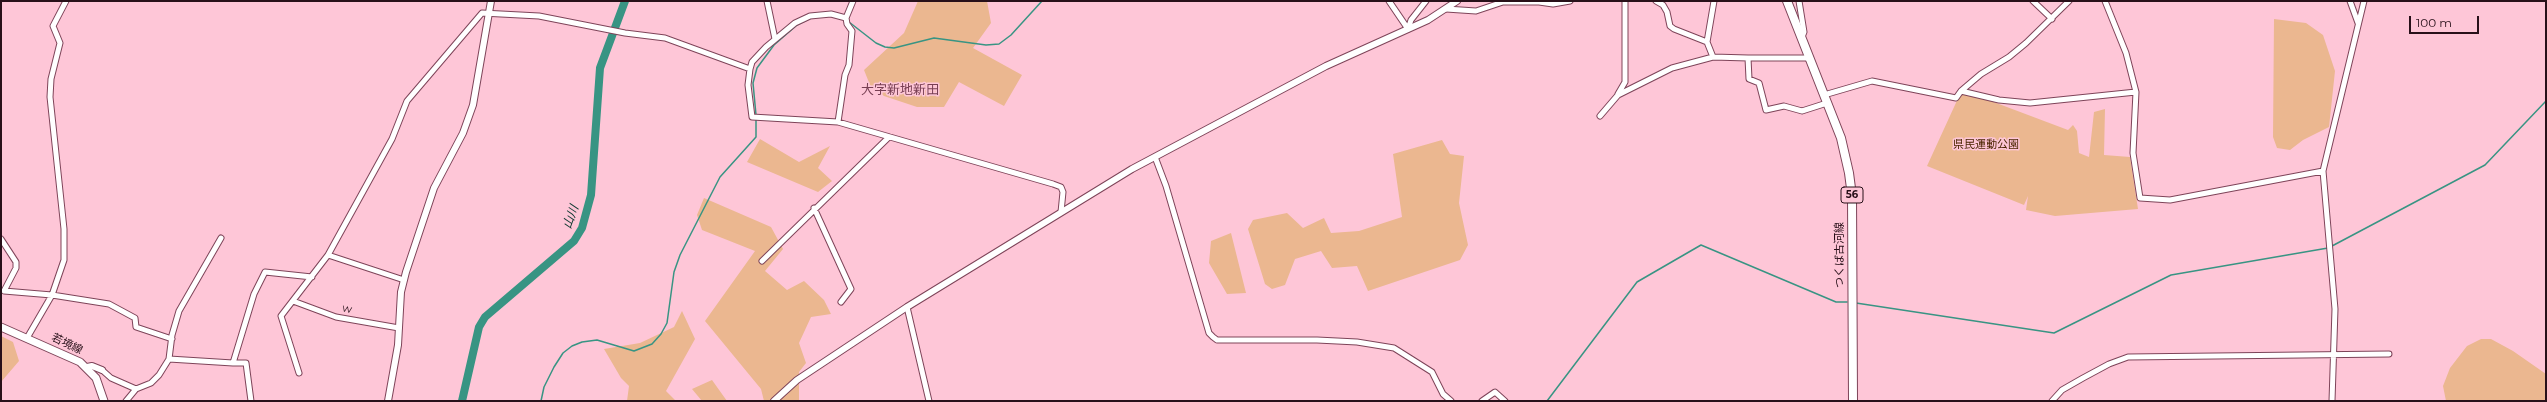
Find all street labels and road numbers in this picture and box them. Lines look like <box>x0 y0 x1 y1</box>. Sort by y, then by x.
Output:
road number: 56 <box>1841 187 1863 203</box>
street label: つくば古河線 <box>1833 222 1847 288</box>
street label: w <box>341 302 353 316</box>
street label: 若境線 <box>49 331 85 357</box>

